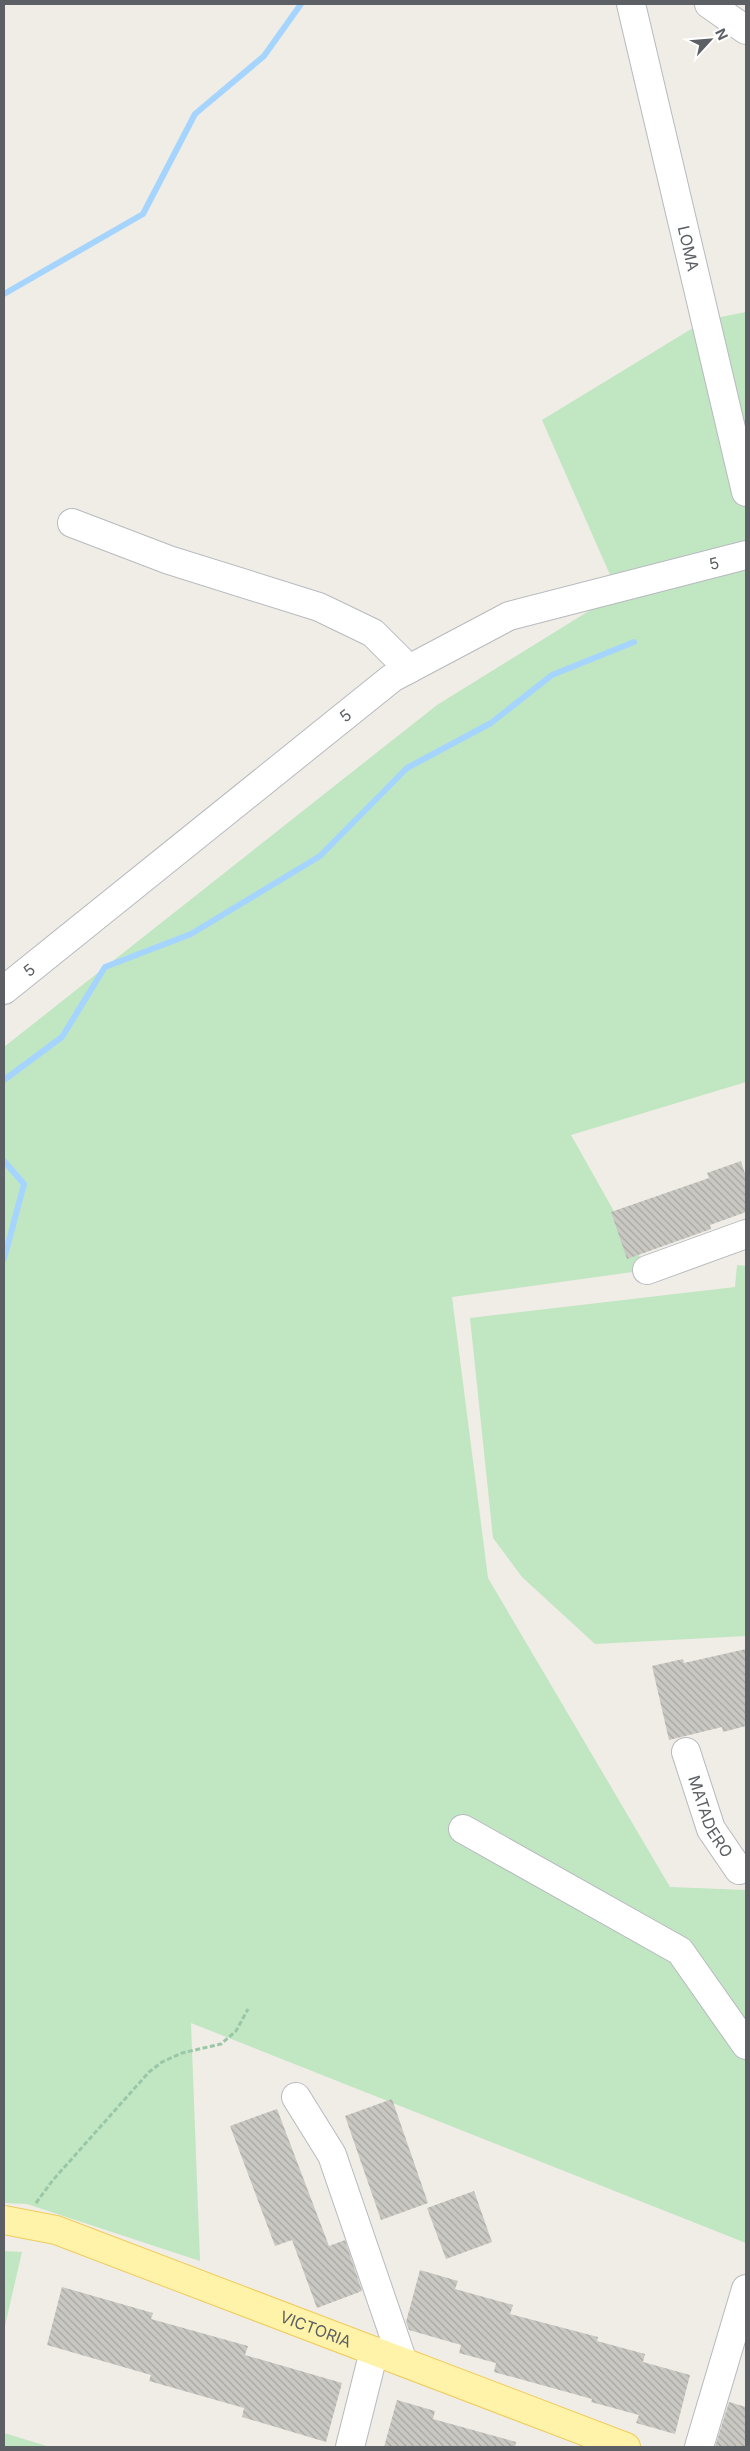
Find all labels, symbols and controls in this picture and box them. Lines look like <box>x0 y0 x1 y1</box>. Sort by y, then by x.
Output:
north arrow <box>685 15 735 65</box>
text: N <box>712 26 732 43</box>
street label: LOMA <box>674 223 704 273</box>
street label: 5 <box>707 552 721 574</box>
street label: 5 <box>335 705 355 726</box>
street label: 5 <box>19 959 39 981</box>
street label: MATADERO <box>684 1773 737 1861</box>
street label: VICTORIA <box>277 2306 354 2352</box>

